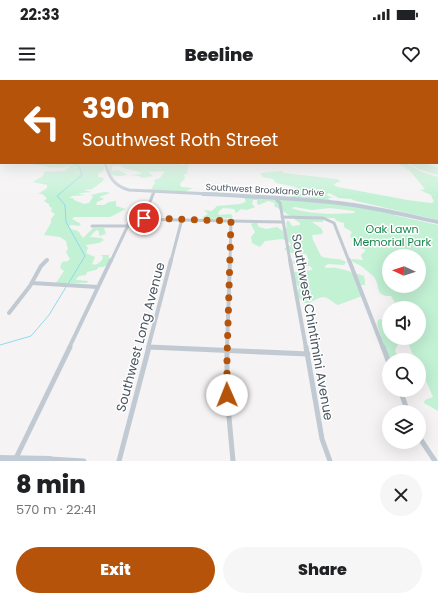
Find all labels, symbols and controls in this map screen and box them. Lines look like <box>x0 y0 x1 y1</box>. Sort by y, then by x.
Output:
text: 22:33 <box>20 4 60 25</box>
text: Beeline <box>185 42 253 67</box>
icon: menu <box>16 43 38 65</box>
icon: heart <box>400 43 422 65</box>
text: 390 m <box>82 89 170 128</box>
icon: left <box>16 96 68 148</box>
text: Southwest Roth Street <box>82 127 278 152</box>
street label: Southwest Brooklane Drive <box>205 181 325 199</box>
pin <box>127 201 161 235</box>
icon: arrive <box>133 207 155 229</box>
park label: Oak Lawn Memorial Park <box>353 221 431 250</box>
street label: Southwest Chintimini Avenue <box>287 232 338 422</box>
north arrow <box>382 249 426 293</box>
map controls <box>382 249 426 449</box>
street label: Southwest Long Avenue <box>111 260 170 414</box>
button: sound <box>382 301 426 345</box>
button: search <box>382 353 426 397</box>
position arrow <box>206 374 248 416</box>
button: layers <box>382 405 426 449</box>
text: 8 min <box>16 468 86 501</box>
button: close <box>380 474 422 516</box>
text: 570 m · 22:41 <box>16 500 96 519</box>
button: Exit <box>16 547 215 593</box>
button: Share <box>223 547 422 593</box>

